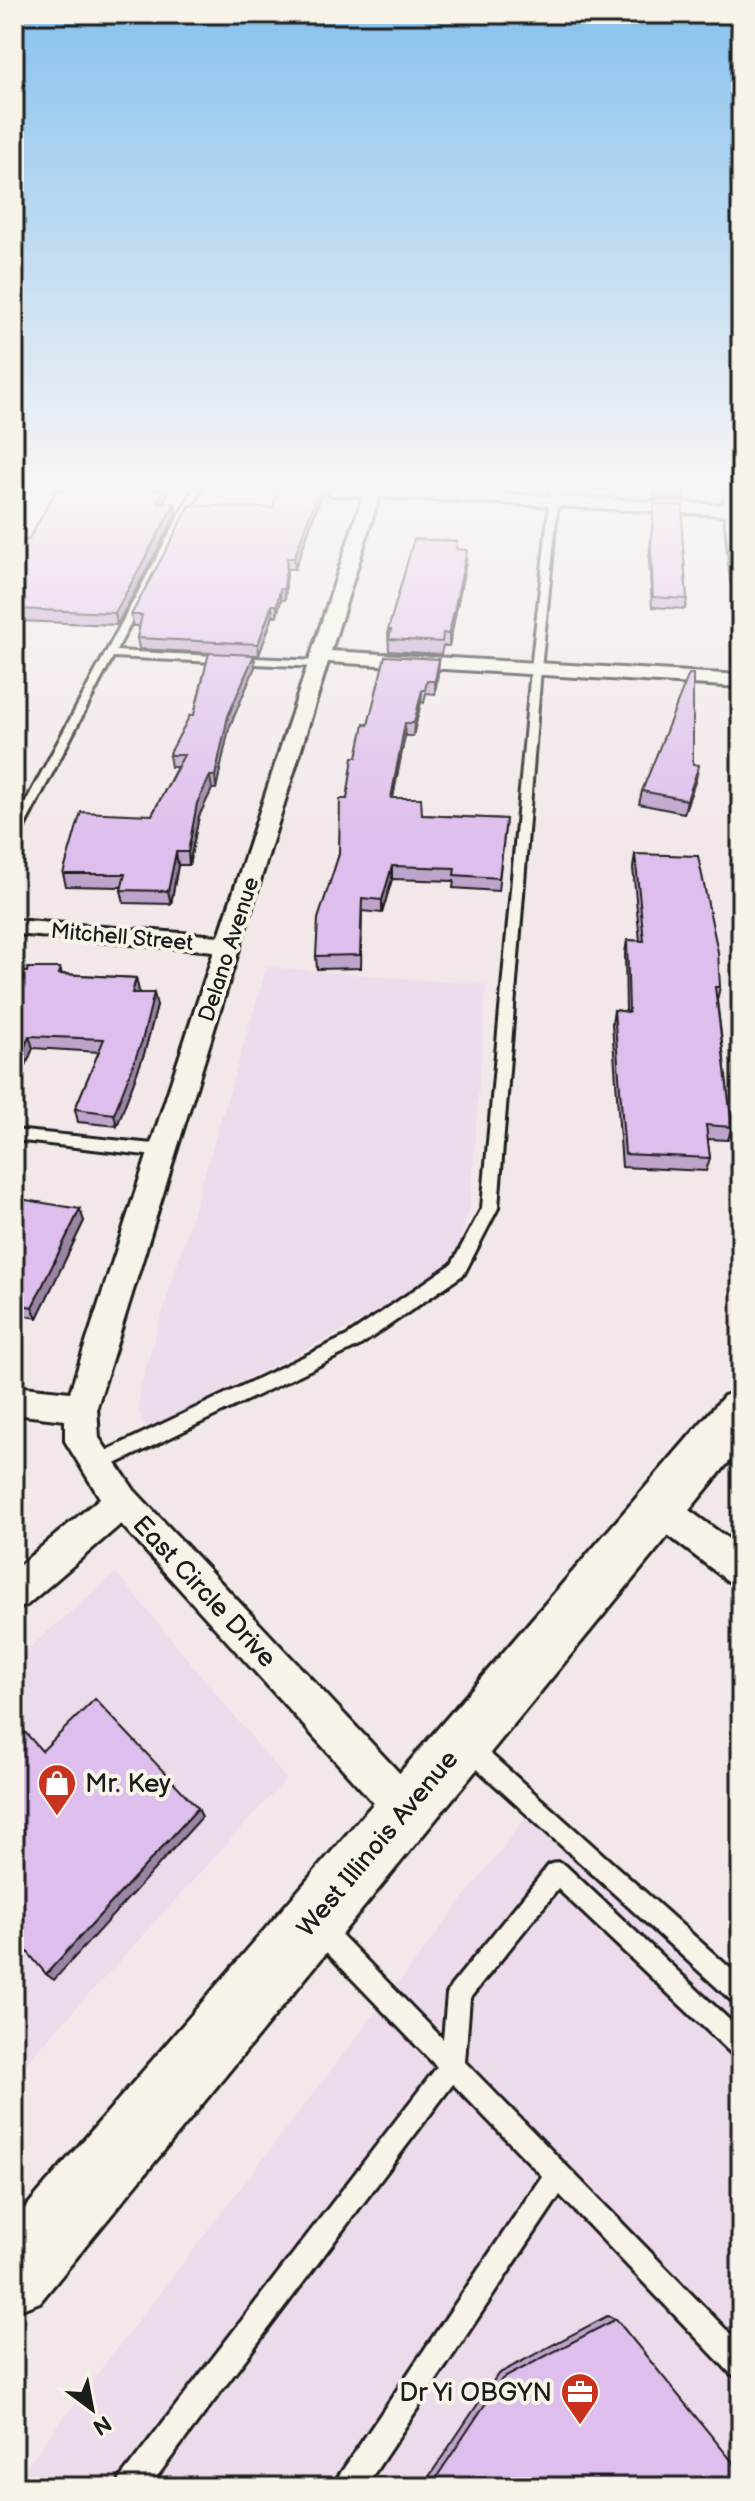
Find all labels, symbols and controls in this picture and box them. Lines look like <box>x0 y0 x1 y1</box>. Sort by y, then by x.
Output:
street label: Delano Avenue <box>193 874 266 1025</box>
street label: Mitchell Street <box>50 918 194 957</box>
street label: East Circle Drive <box>126 1510 282 1674</box>
street label: West Illinois Avenue <box>291 1744 465 1944</box>
shop icon: Mr. Key <box>36 1762 78 1817</box>
place label: Mr. Key <box>85 1769 171 1800</box>
north arrow <box>52 2369 132 2449</box>
office icon: Dr Yi OBGYN <box>559 2371 601 2426</box>
place label: Dr Yi OBGYN <box>399 2378 552 2409</box>
text: N <box>88 2409 116 2441</box>

